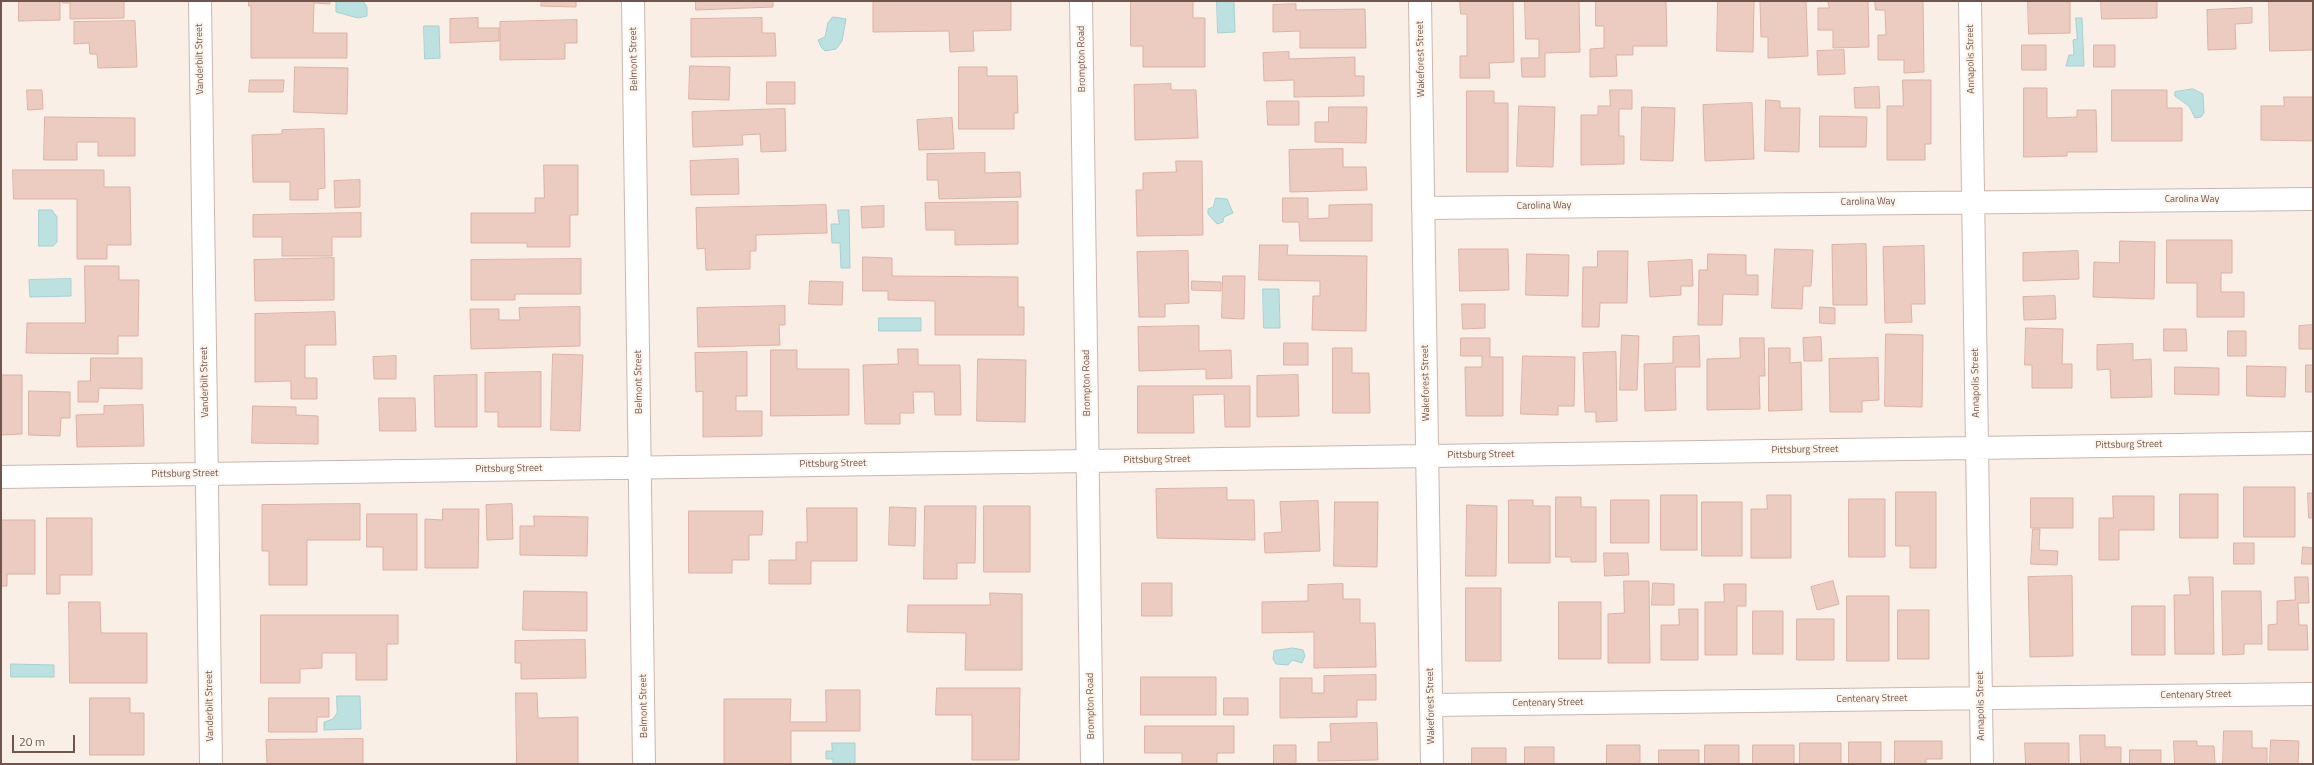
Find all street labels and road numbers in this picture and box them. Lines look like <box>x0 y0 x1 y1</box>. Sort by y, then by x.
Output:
street label: Wakeforest Street <box>1414 21 1428 97</box>
street label: Vanderbilt Street <box>193 23 207 95</box>
street label: Annapolis Street <box>1964 24 1978 94</box>
street label: Brompton Road <box>1075 26 1089 92</box>
street label: Belmont Street <box>627 27 641 91</box>
street label: Carolina Way <box>2165 194 2219 206</box>
street label: Carolina Way <box>1841 196 1895 208</box>
street label: Carolina Way <box>1517 200 1571 212</box>
street label: Wakeforest Street <box>1419 345 1433 421</box>
street label: Vanderbilt Street <box>198 346 212 418</box>
street label: Annapolis Street <box>1969 348 1983 418</box>
street label: Belmont Street <box>632 350 646 414</box>
street label: Brompton Road <box>1080 350 1094 416</box>
street label: Pittsburg Street <box>2095 438 2163 452</box>
street label: Pittsburg Street <box>1771 443 1839 457</box>
street label: Pittsburg Street <box>1447 448 1515 462</box>
street label: Pittsburg Street <box>1123 453 1191 467</box>
street label: Pittsburg Street <box>799 457 867 471</box>
street label: Pittsburg Street <box>475 462 543 476</box>
street label: Pittsburg Street <box>151 467 219 481</box>
street label: Wakeforest Street <box>1424 668 1438 744</box>
street label: Vanderbilt Street <box>203 670 217 742</box>
street label: Annapolis Street <box>1974 671 1988 741</box>
street label: Brompton Road <box>1084 673 1098 739</box>
street label: Belmont Street <box>637 674 651 738</box>
street label: Centenary Street <box>2160 688 2232 702</box>
street label: Centenary Street <box>1836 692 1908 706</box>
street label: Centenary Street <box>1512 696 1584 710</box>

